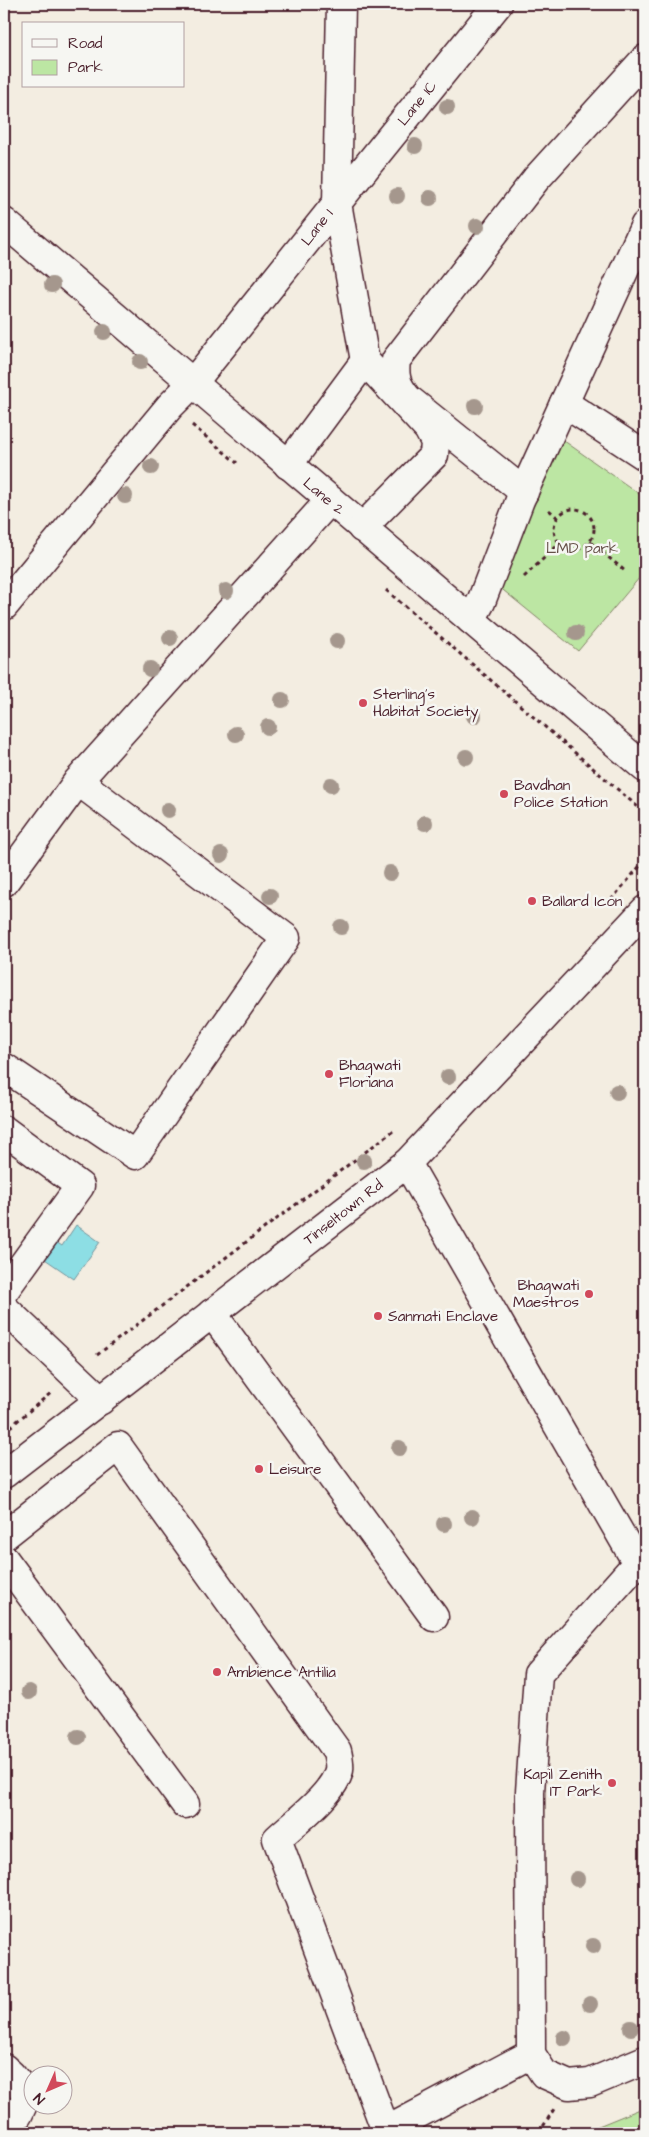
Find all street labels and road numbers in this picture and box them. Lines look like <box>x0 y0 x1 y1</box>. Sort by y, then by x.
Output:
street label: Lane 1C <box>393 76 442 130</box>
street label: Lane 1 <box>296 204 339 250</box>
street label: Lane 2 <box>298 473 349 520</box>
street label: Tinseltown Rd <box>299 1174 388 1250</box>

